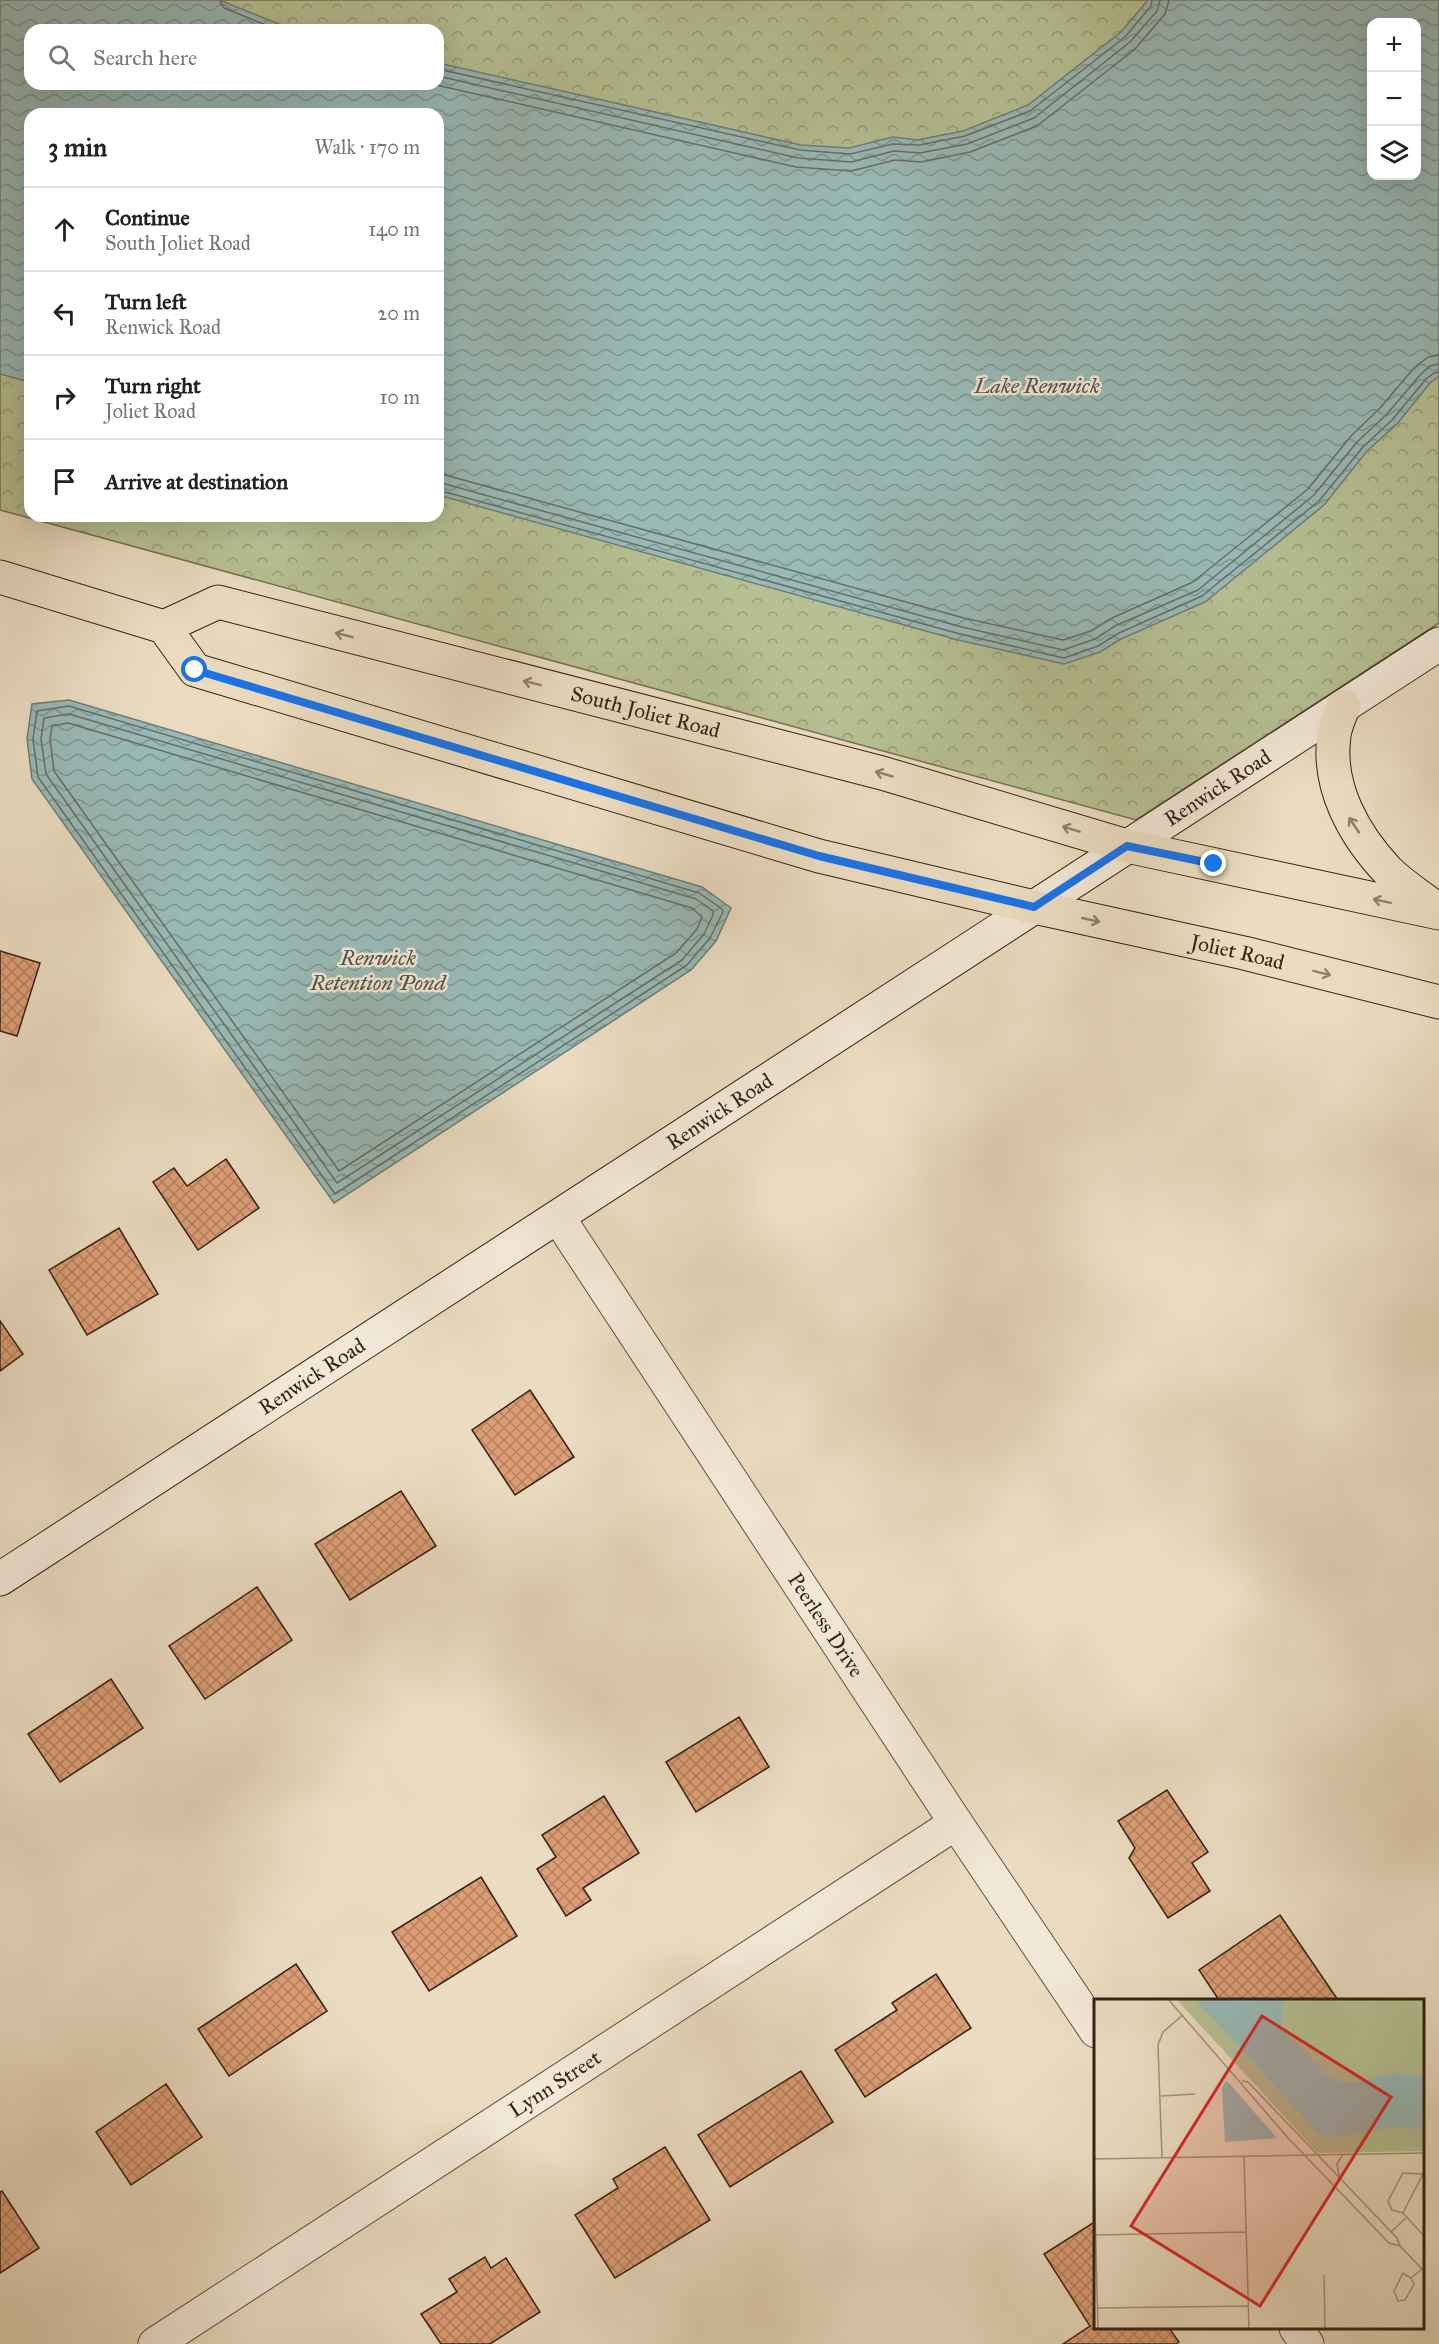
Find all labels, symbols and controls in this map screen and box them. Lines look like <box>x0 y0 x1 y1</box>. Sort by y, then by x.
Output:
map controls <box>1367 18 1421 180</box>
button: + <box>1367 18 1421 72</box>
search box <box>24 24 444 90</box>
icon: search <box>45 41 78 74</box>
text: Search here <box>93 44 197 71</box>
button: − <box>1367 72 1421 126</box>
button: layers <box>1367 126 1421 180</box>
text: 3 min <box>48 131 107 163</box>
text: Walk · 170 m <box>315 135 420 159</box>
text: Continue <box>105 204 190 231</box>
icon: ahead <box>48 213 81 246</box>
text: 140 m <box>368 217 420 241</box>
text: South Joliet Road <box>105 231 251 255</box>
text: Turn left <box>105 288 187 315</box>
icon: left <box>48 297 81 330</box>
text: 20 m <box>377 301 420 325</box>
text: Renwick Road <box>105 315 221 339</box>
text: Turn right <box>105 372 201 399</box>
water label: Lake Renwick <box>973 372 1100 399</box>
icon: right <box>48 381 81 414</box>
text: 10 m <box>379 385 420 409</box>
text: Joliet Road <box>105 399 196 423</box>
icon: arrive <box>48 465 81 498</box>
text: Arrive at destination <box>105 468 288 495</box>
one-way arrow <box>334 628 353 640</box>
route start <box>181 656 207 682</box>
one-way arrow <box>523 677 542 689</box>
street label: South Joliet Road <box>568 680 723 744</box>
street label: Renwick Road <box>1159 744 1276 832</box>
one-way arrow <box>875 768 894 779</box>
one-way arrow <box>1348 817 1361 834</box>
one-way arrow <box>1062 823 1081 834</box>
route end <box>1200 850 1226 876</box>
one-way arrow <box>1373 894 1392 906</box>
one-way arrow <box>1081 914 1100 926</box>
street label: Joliet Road <box>1186 928 1288 976</box>
water label: Renwick Retention Pond <box>309 944 447 996</box>
one-way arrow <box>1312 967 1331 979</box>
street label: Renwick Road <box>661 1067 778 1156</box>
street label: Renwick Road <box>254 1332 371 1420</box>
street label: Peerless Drive <box>782 1568 870 1682</box>
inset map <box>1094 1999 1424 2329</box>
street label: Lynn Street <box>504 2044 606 2123</box>

